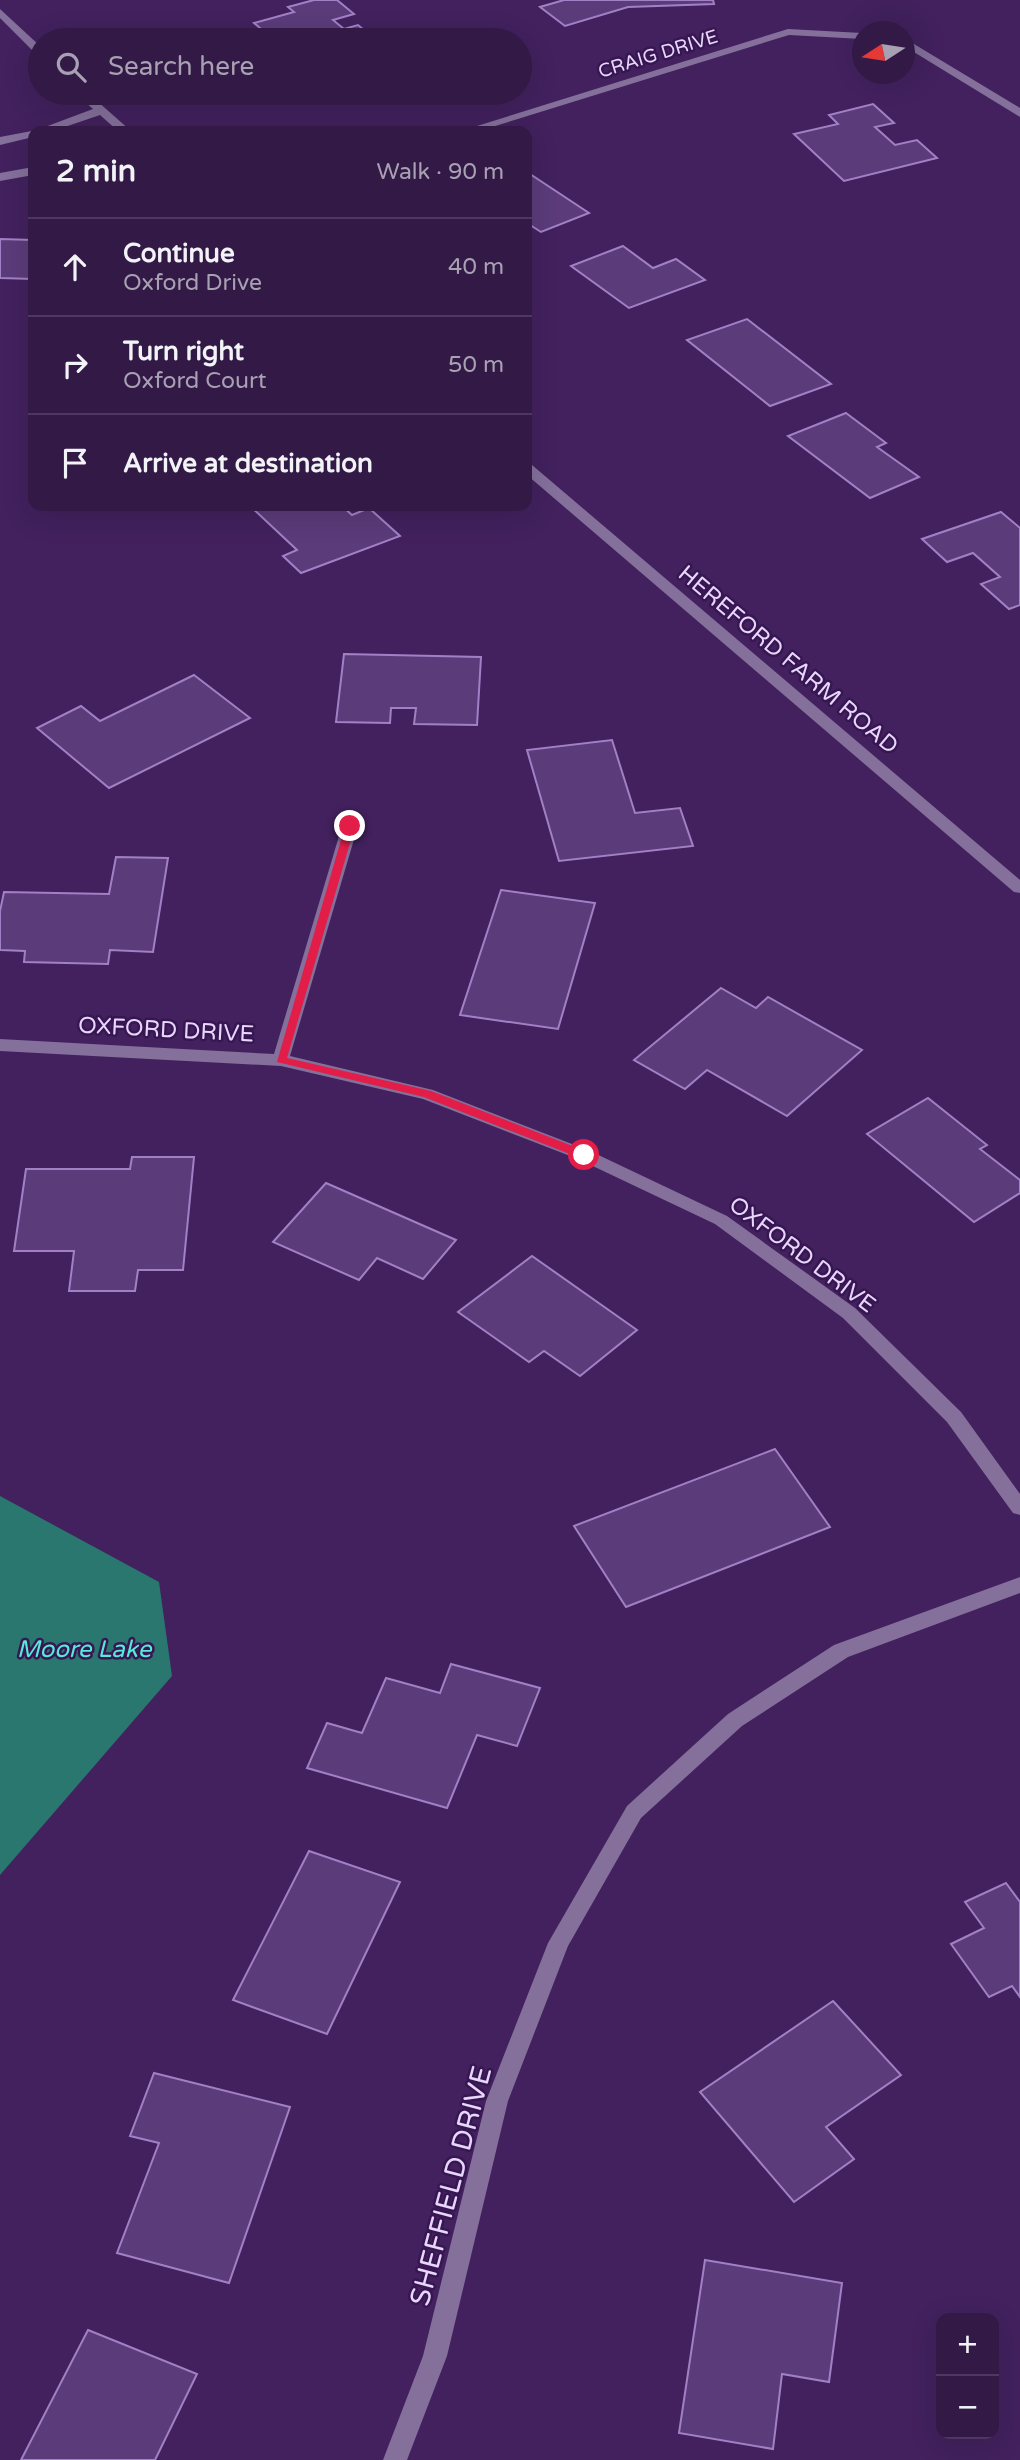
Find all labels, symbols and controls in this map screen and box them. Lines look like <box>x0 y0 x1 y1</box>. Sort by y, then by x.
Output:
north arrow <box>852 21 915 84</box>
street label: CRAIG DRIVE <box>595 25 721 83</box>
search box <box>28 28 532 105</box>
icon: search <box>52 48 90 86</box>
text: Search here <box>108 51 254 82</box>
text: 2 min <box>56 153 136 190</box>
text: Walk · 90 m <box>377 158 504 186</box>
text: Continue <box>123 238 235 269</box>
icon: ahead <box>56 248 94 286</box>
text: 40 m <box>448 253 504 281</box>
text: Oxford Drive <box>123 269 262 297</box>
text: Turn right <box>123 336 244 367</box>
icon: right <box>56 346 94 384</box>
text: 50 m <box>448 351 504 379</box>
text: Oxford Court <box>123 367 267 395</box>
icon: arrive <box>56 444 94 482</box>
text: Arrive at destination <box>123 448 373 479</box>
street label: HEREFORD FARM ROAD <box>672 560 904 760</box>
route end <box>334 810 365 841</box>
street label: OXFORD DRIVE <box>77 1011 255 1049</box>
route start <box>568 1139 599 1170</box>
street label: OXFORD DRIVE <box>723 1191 881 1319</box>
water label: Moore Lake <box>17 1635 153 1664</box>
street label: SHEFFIELD DRIVE <box>403 2062 499 2310</box>
map controls <box>936 2313 999 2439</box>
button: + <box>936 2313 999 2376</box>
button: − <box>936 2376 999 2439</box>

